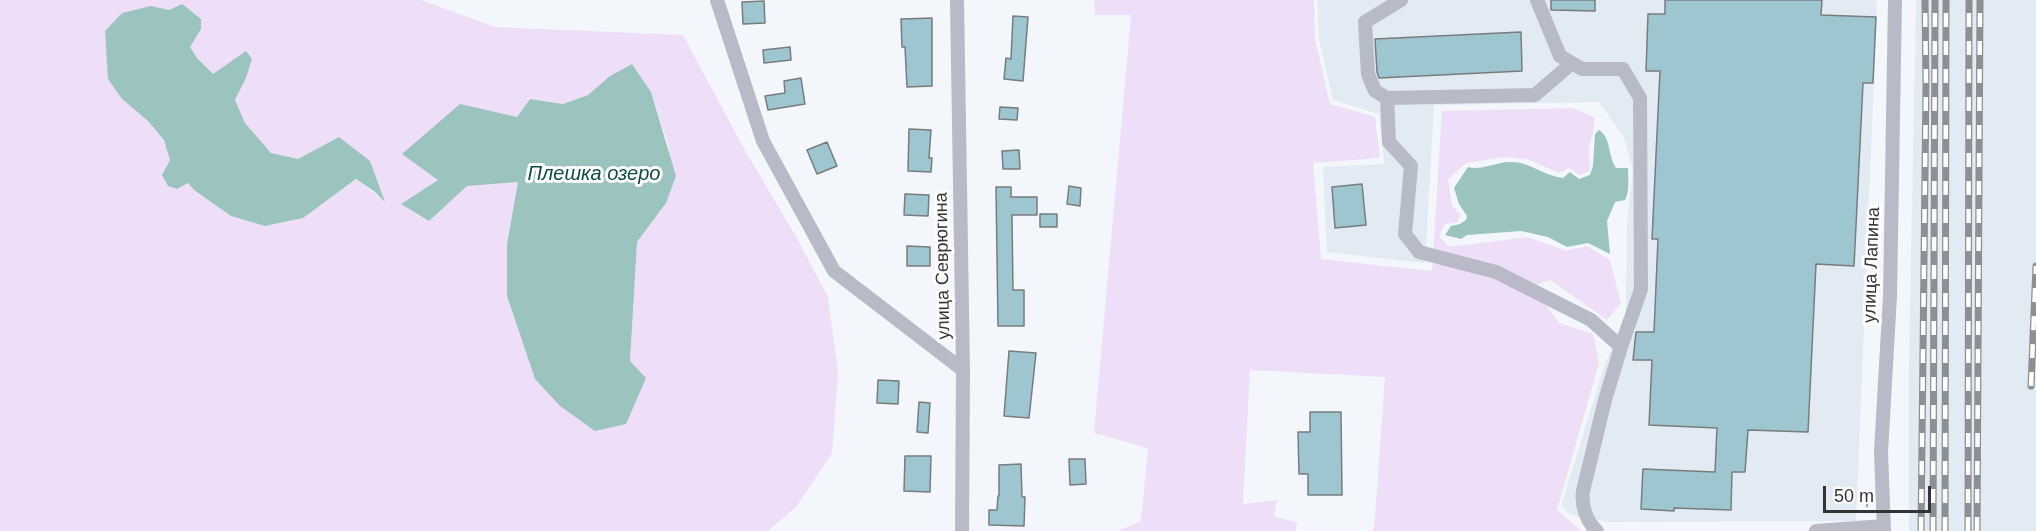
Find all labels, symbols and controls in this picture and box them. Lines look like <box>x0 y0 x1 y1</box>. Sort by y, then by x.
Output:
water label: Плешка озеро <box>528 162 660 186</box>
street label: улица Севрюгина <box>931 192 955 340</box>
street label: улица Лапина <box>1859 207 1885 323</box>
scale bar <box>1826 474 1934 512</box>
text: 50 m <box>1834 486 1874 506</box>

